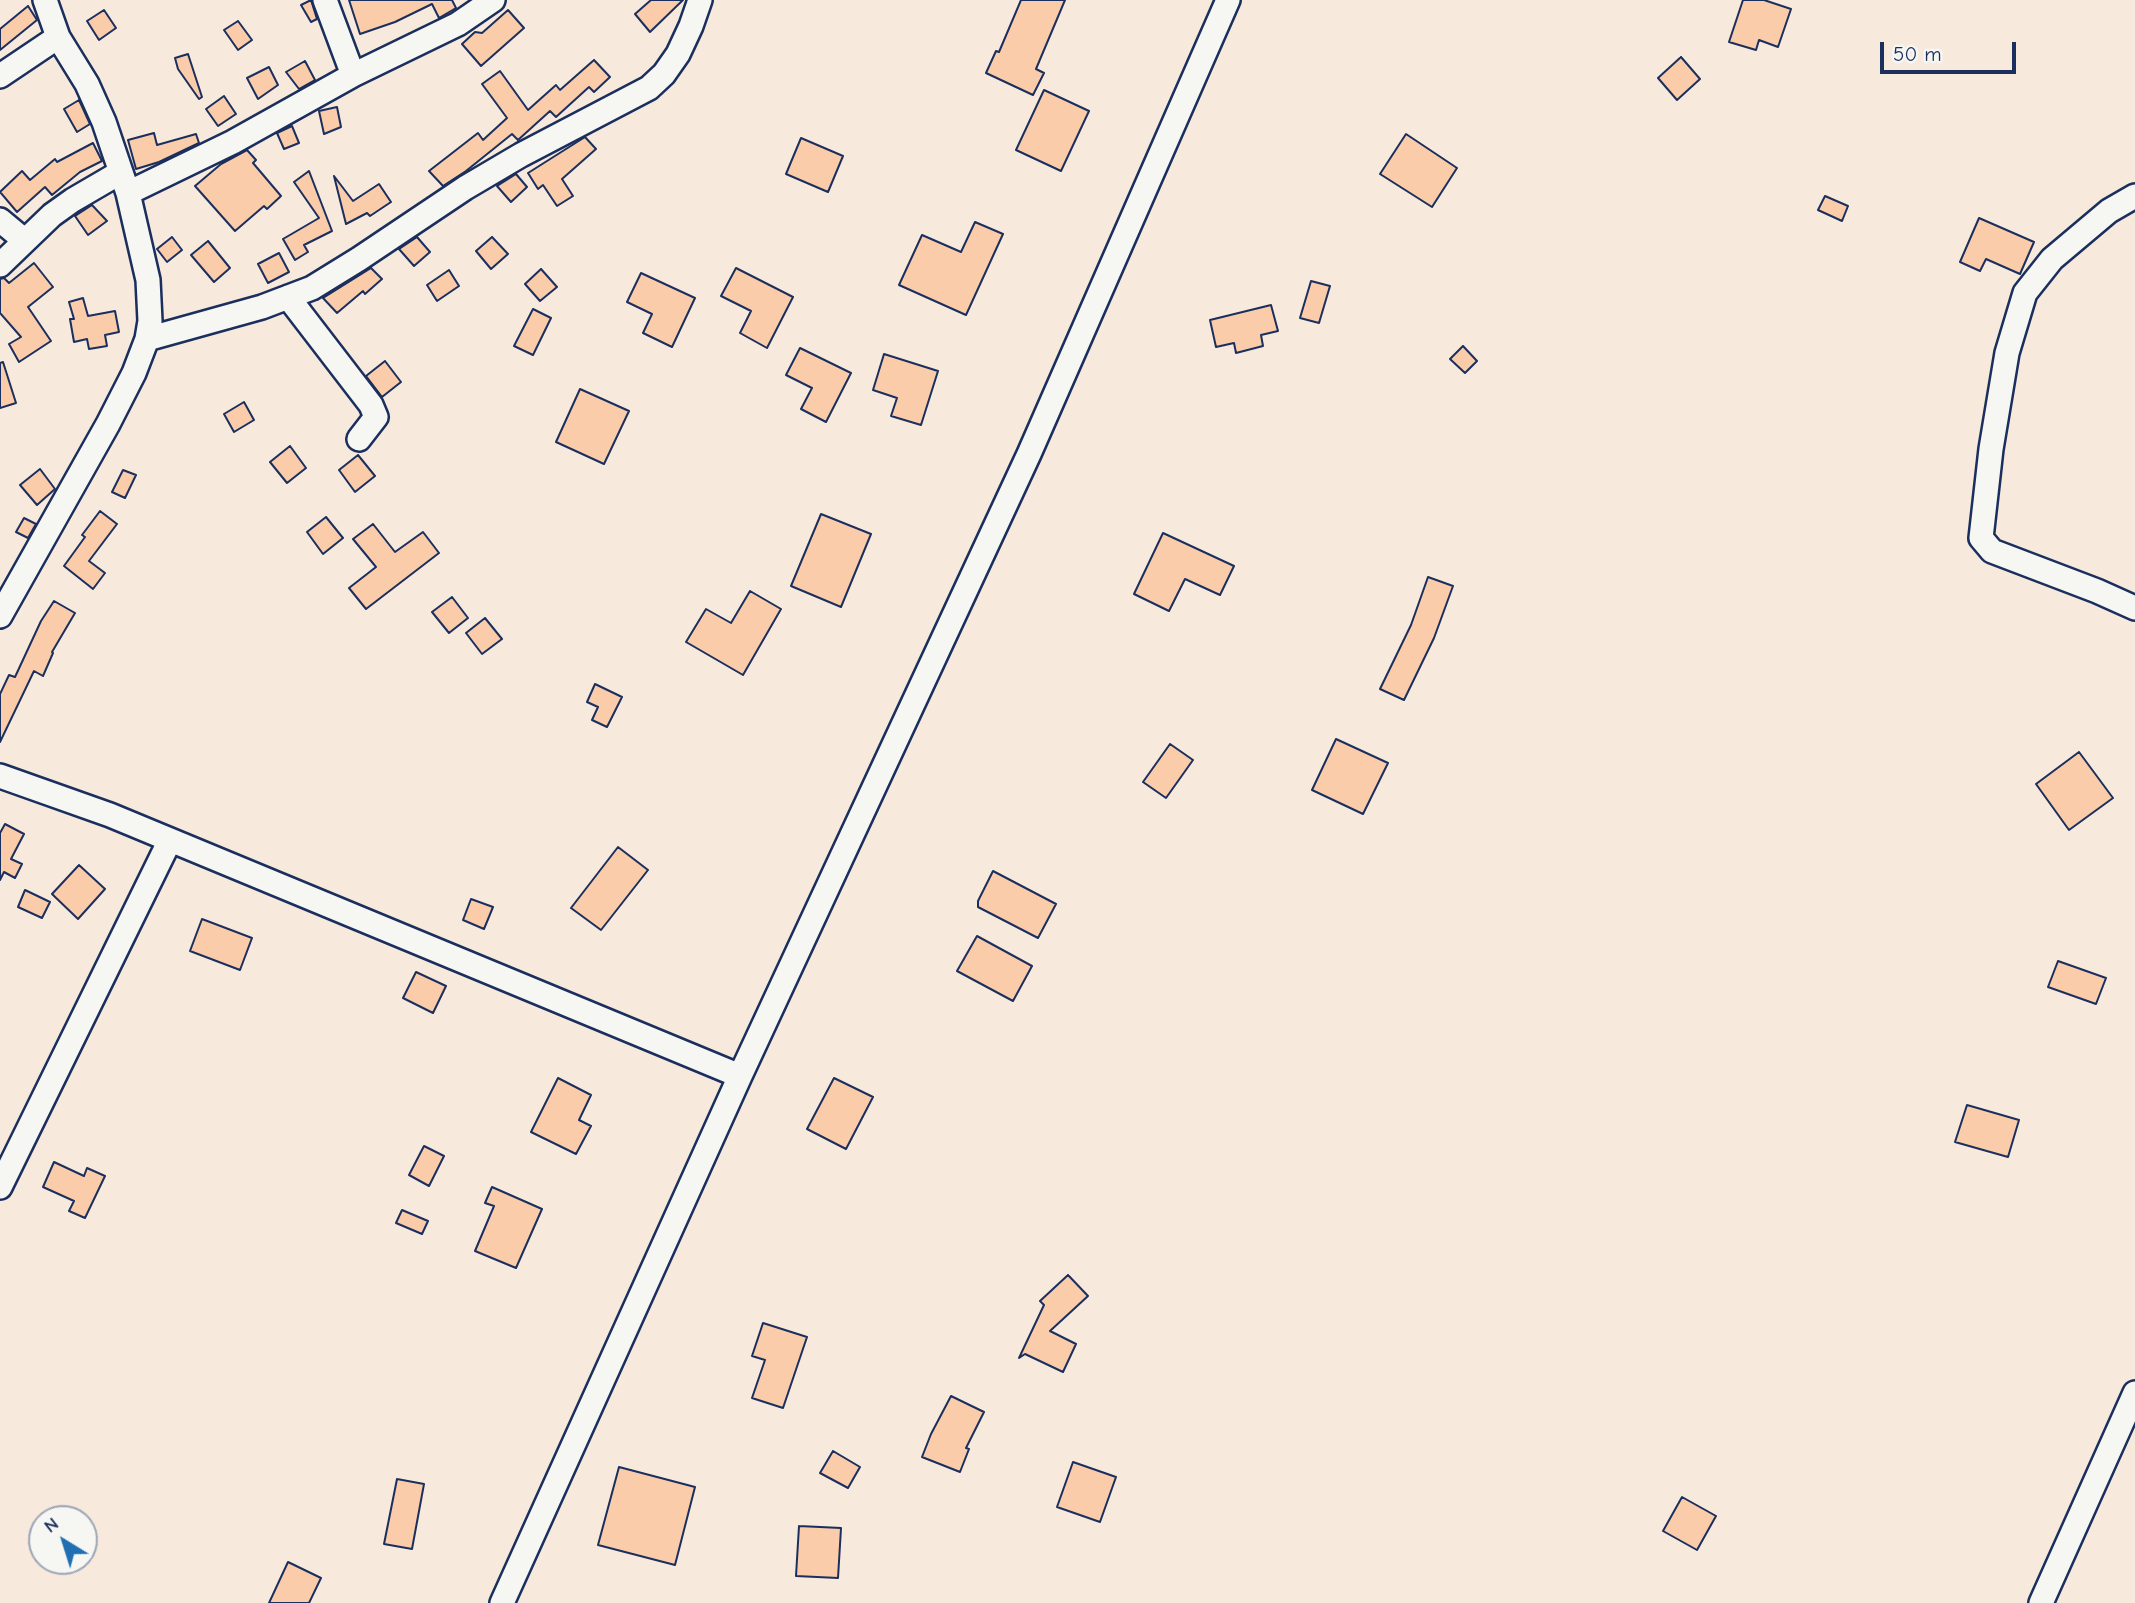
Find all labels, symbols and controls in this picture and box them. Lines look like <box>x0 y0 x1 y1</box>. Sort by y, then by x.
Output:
scale bar <box>1883 28 2020 72</box>
text: 50 m <box>1893 42 1942 66</box>
north arrow <box>28 1505 98 1575</box>
text: N <box>40 1513 63 1538</box>

